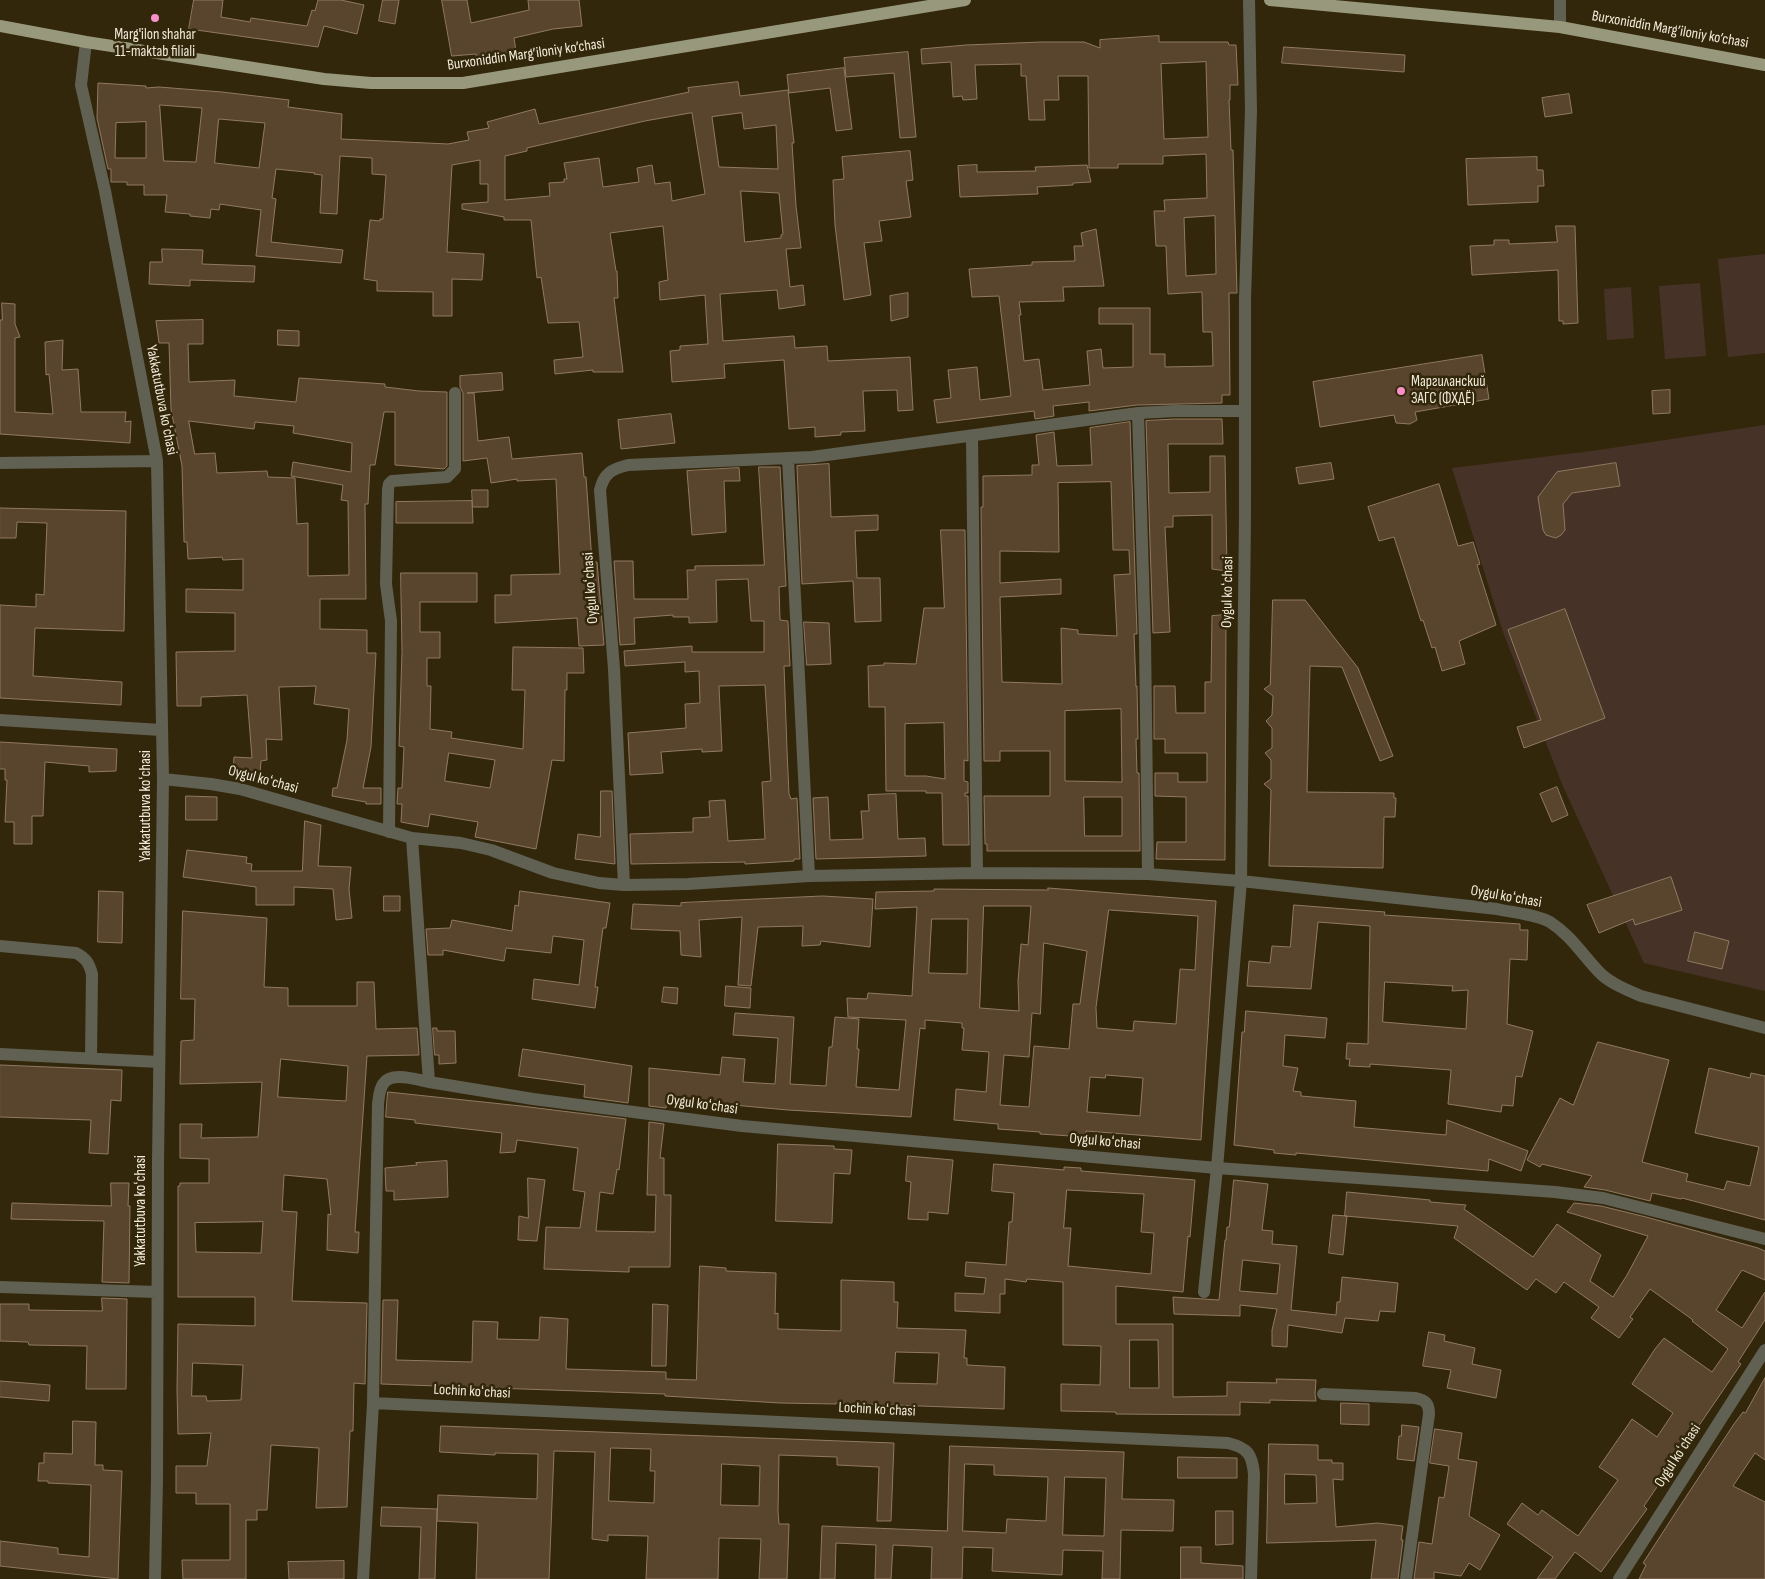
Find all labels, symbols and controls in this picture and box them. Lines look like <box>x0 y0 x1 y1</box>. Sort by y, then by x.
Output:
street label: Burxoniddin Marg’iloniy ko’chasi <box>1590 7 1750 53</box>
marker: Marg'ilon shahar 11-maktab filiali <box>149 12 161 24</box>
place label: Marg'ilon shahar 11-maktab filiali <box>114 26 196 61</box>
street label: Burxoniddin Marg’iloniy ko’chasi <box>446 35 606 75</box>
street label: Yakkatutbuva koʻchasi <box>142 343 180 457</box>
place label: Маргиланский ЗАГС (ФХДЁ) <box>1411 373 1485 408</box>
marker: Маргиланский ЗАГС (ФХДЁ) <box>1395 385 1407 397</box>
street label: Oygul koʻchasi <box>580 552 602 624</box>
street label: Oygul koʻchasi <box>1218 556 1238 628</box>
street label: Yakkatutbuva koʻchasi <box>137 750 155 862</box>
street label: Oygul koʻchasi <box>226 762 300 798</box>
street label: Oygul koʻchasi <box>1469 882 1543 912</box>
street label: Oygul koʻchasi <box>665 1091 739 1119</box>
street label: Oygul koʻchasi <box>1069 1130 1141 1154</box>
street label: Yakkatutbuva koʻchasi <box>132 1155 150 1267</box>
street label: Lochin koʻchasi <box>433 1381 511 1403</box>
street label: Lochin koʻchasi <box>838 1399 916 1421</box>
street label: Oygul koʻchasi <box>1651 1421 1705 1491</box>

